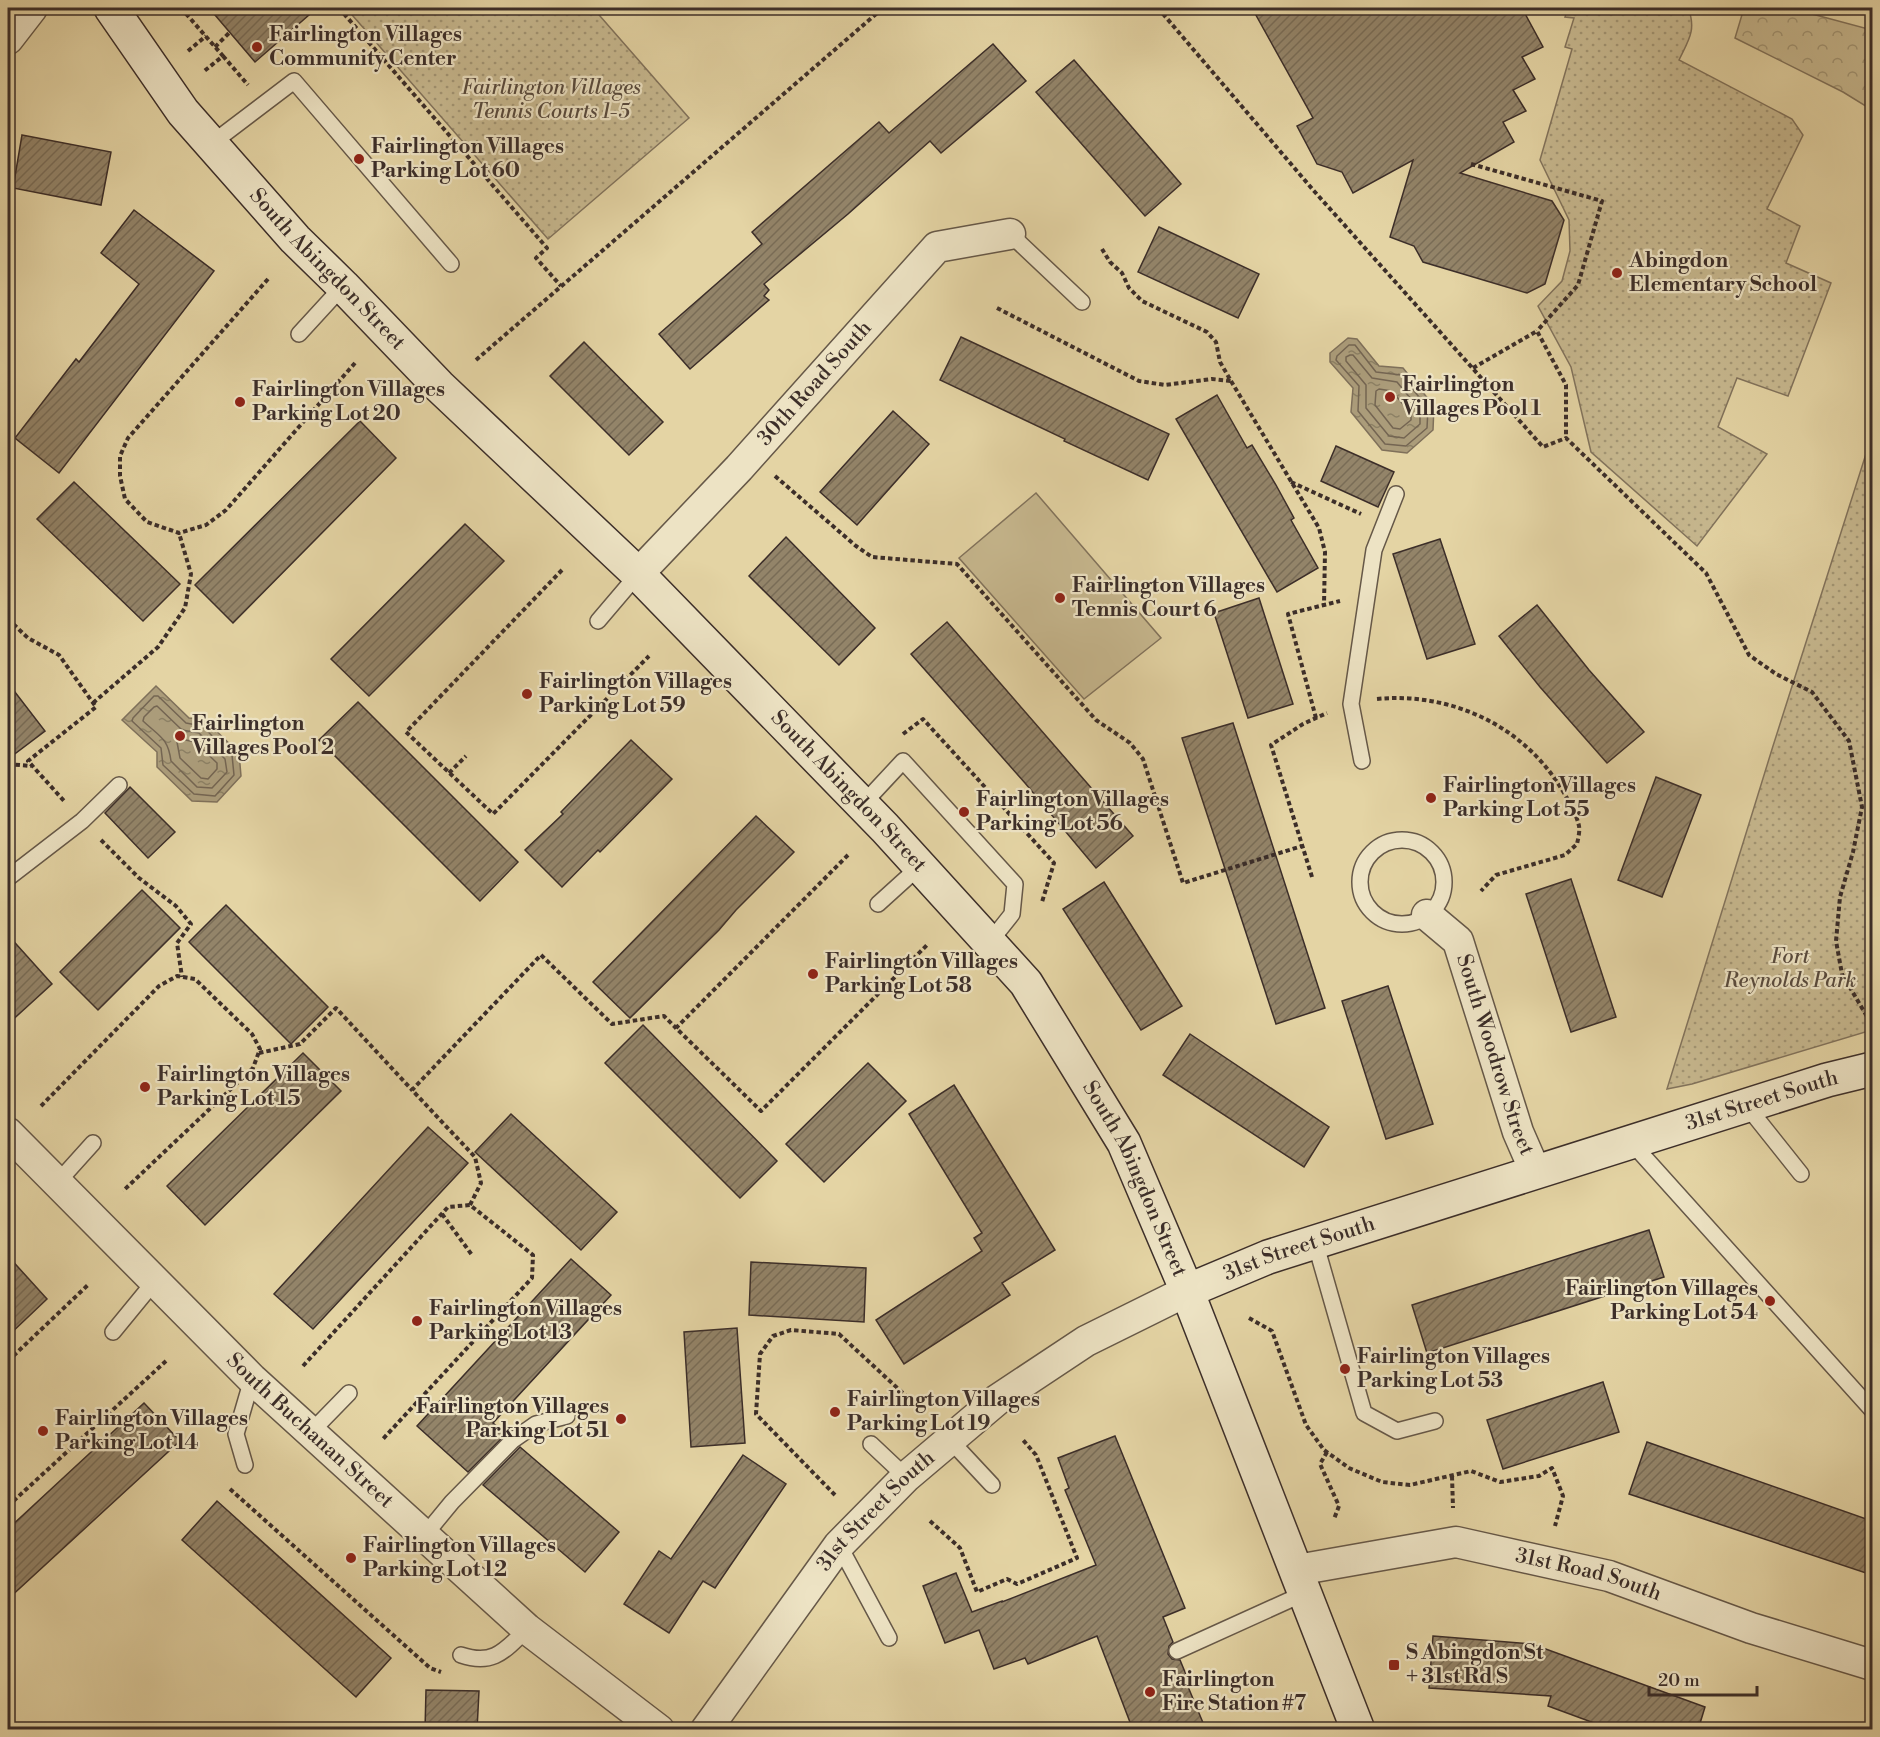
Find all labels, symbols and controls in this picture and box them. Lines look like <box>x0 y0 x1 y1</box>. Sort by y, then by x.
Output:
place label: Fairlington Villages Community Center <box>269 22 462 72</box>
marker: Fairlington Villages Community Center <box>250 40 264 54</box>
park label: Fairlington Villages Tennis Courts 1-5 <box>461 75 641 125</box>
place label: Fairlington Villages Parking Lot 60 <box>371 134 564 184</box>
marker: Fairlington Villages Parking Lot 60 <box>352 152 366 166</box>
street label: South Abingdon Street <box>244 183 411 356</box>
place label: Abingdon Elementary School <box>1628 248 1817 298</box>
marker: Abingdon Elementary School <box>1610 266 1624 280</box>
street label: 30th Road South <box>752 315 878 451</box>
place label: Fairlington Villages Pool 1 <box>1401 372 1541 422</box>
place label: Fairlington Villages Parking Lot 20 <box>252 377 445 427</box>
marker: Fairlington Villages Pool 1 <box>1383 390 1397 404</box>
marker: Fairlington Villages Parking Lot 20 <box>233 395 247 409</box>
place label: Fairlington Villages Tennis Court 6 <box>1072 573 1265 623</box>
marker: Fairlington Villages Tennis Court 6 <box>1053 591 1067 605</box>
place label: Fairlington Villages Parking Lot 59 <box>539 669 732 719</box>
marker: Fairlington Villages Parking Lot 59 <box>520 687 534 701</box>
street label: South Abingdon Street <box>765 705 932 878</box>
place label: Fairlington Villages Pool 2 <box>191 711 334 761</box>
marker: Fairlington Villages Pool 2 <box>173 729 187 743</box>
place label: Fairlington Villages Parking Lot 55 <box>1443 773 1636 823</box>
place label: Fairlington Villages Parking Lot 56 <box>976 787 1169 837</box>
marker: Fairlington Villages Parking Lot 55 <box>1424 791 1438 805</box>
marker: Fairlington Villages Parking Lot 56 <box>957 805 971 819</box>
park label: Fort Reynolds Park <box>1723 944 1856 994</box>
place label: Fairlington Villages Parking Lot 58 <box>825 949 1018 999</box>
street label: South Woodrow Street <box>1450 951 1540 1160</box>
marker: Fairlington Villages Parking Lot 58 <box>806 967 820 981</box>
place label: Fairlington Villages Parking Lot 15 <box>157 1062 350 1112</box>
street label: 31st Street South <box>1682 1065 1841 1137</box>
street label: South Abingdon Street <box>1076 1076 1193 1281</box>
marker: Fairlington Villages Parking Lot 15 <box>138 1080 152 1094</box>
street label: 31st Street South <box>1219 1211 1379 1287</box>
place label: Fairlington Villages Parking Lot 54 <box>1565 1276 1758 1326</box>
marker: Fairlington Villages Parking Lot 54 <box>1763 1294 1777 1308</box>
place label: Fairlington Villages Parking Lot 13 <box>429 1296 622 1346</box>
marker: Fairlington Villages Parking Lot 13 <box>410 1314 424 1328</box>
place label: Fairlington Villages Parking Lot 53 <box>1357 1344 1550 1394</box>
street label: South Buchanan Street <box>221 1348 399 1514</box>
marker: Fairlington Villages Parking Lot 53 <box>1338 1362 1352 1376</box>
place label: Fairlington Villages Parking Lot 19 <box>847 1387 1040 1437</box>
place label: Fairlington Villages Parking Lot 51 <box>416 1394 609 1444</box>
marker: Fairlington Villages Parking Lot 19 <box>828 1405 842 1419</box>
place label: Fairlington Villages Parking Lot 14 <box>55 1406 248 1456</box>
marker: Fairlington Villages Parking Lot 51 <box>614 1412 628 1426</box>
marker: Fairlington Villages Parking Lot 14 <box>36 1424 50 1438</box>
street label: 31st Street South <box>811 1445 941 1576</box>
place label: Fairlington Villages Parking Lot 12 <box>363 1533 556 1583</box>
street label: 31st Road South <box>1513 1543 1666 1607</box>
marker: Fairlington Villages Parking Lot 12 <box>344 1551 358 1565</box>
place label: S Abingdon St + 31st Rd S <box>1406 1640 1544 1690</box>
marker: S Abingdon St + 31st Rd S <box>1387 1658 1401 1672</box>
scale bar <box>1649 1659 1757 1697</box>
place label: Fairlington Fire Station #7 <box>1162 1667 1307 1717</box>
text: 20 m <box>1658 1669 1700 1692</box>
marker: Fairlington Fire Station #7 <box>1143 1685 1157 1699</box>

